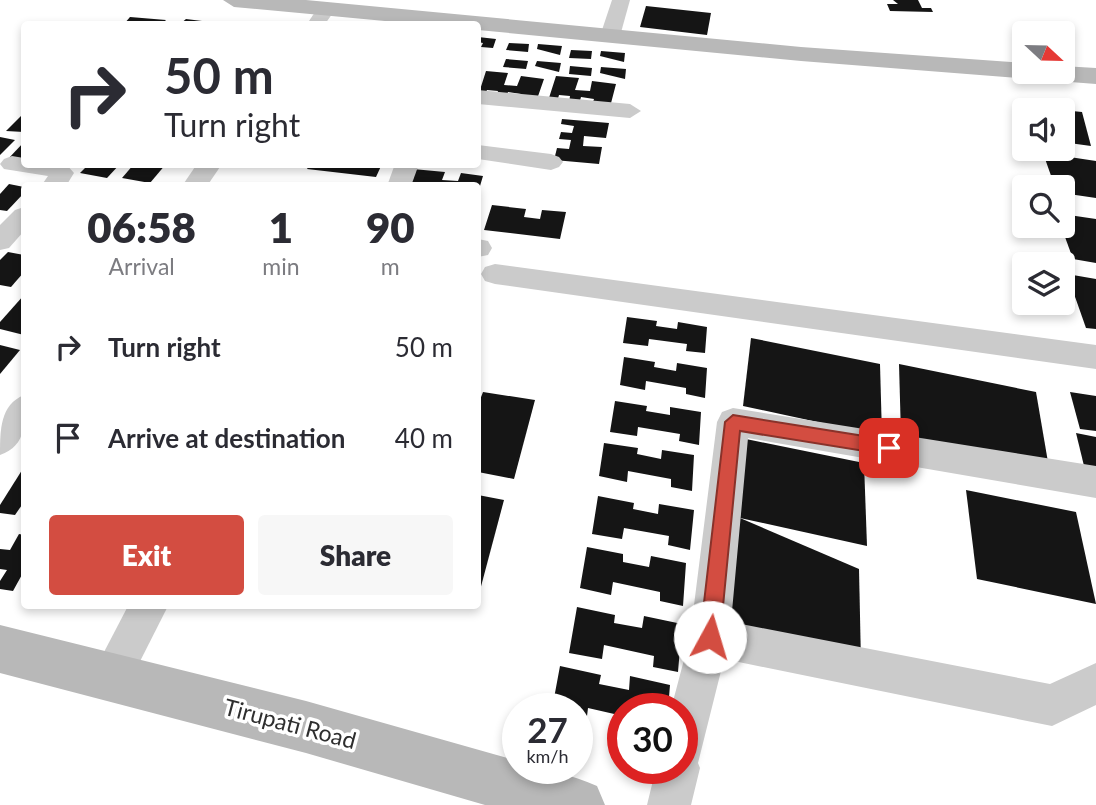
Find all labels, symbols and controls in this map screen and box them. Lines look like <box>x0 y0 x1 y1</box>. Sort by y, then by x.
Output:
north arrow <box>1012 21 1074 84</box>
map controls <box>1012 21 1075 315</box>
text: 50 m <box>164 46 274 104</box>
icon: right <box>49 49 140 140</box>
button: sound <box>1012 98 1075 161</box>
text: Turn right <box>164 105 300 144</box>
button: search <box>1012 175 1075 238</box>
text: 06:58 <box>87 202 196 252</box>
text: 1 <box>269 202 293 252</box>
text: 90 <box>366 202 415 252</box>
text: Arrival <box>109 252 175 280</box>
text: min <box>262 252 300 280</box>
text: m <box>381 252 400 280</box>
button: layers <box>1012 252 1075 315</box>
icon: right <box>49 328 87 366</box>
text: Turn right <box>108 331 221 363</box>
text: 50 m <box>395 331 453 363</box>
pin <box>859 418 919 478</box>
icon: arrive <box>49 419 87 457</box>
text: Arrive at destination <box>108 422 345 454</box>
text: 40 m <box>395 422 453 454</box>
icon: arrive <box>870 429 908 467</box>
button: Exit <box>49 515 244 595</box>
button: Share <box>258 515 453 595</box>
position arrow <box>673 600 747 674</box>
street label: Tirupati Road <box>221 692 359 754</box>
speed limit sign: 30 <box>607 693 698 784</box>
text: 27 <box>527 708 568 750</box>
text: km/h <box>526 745 569 767</box>

